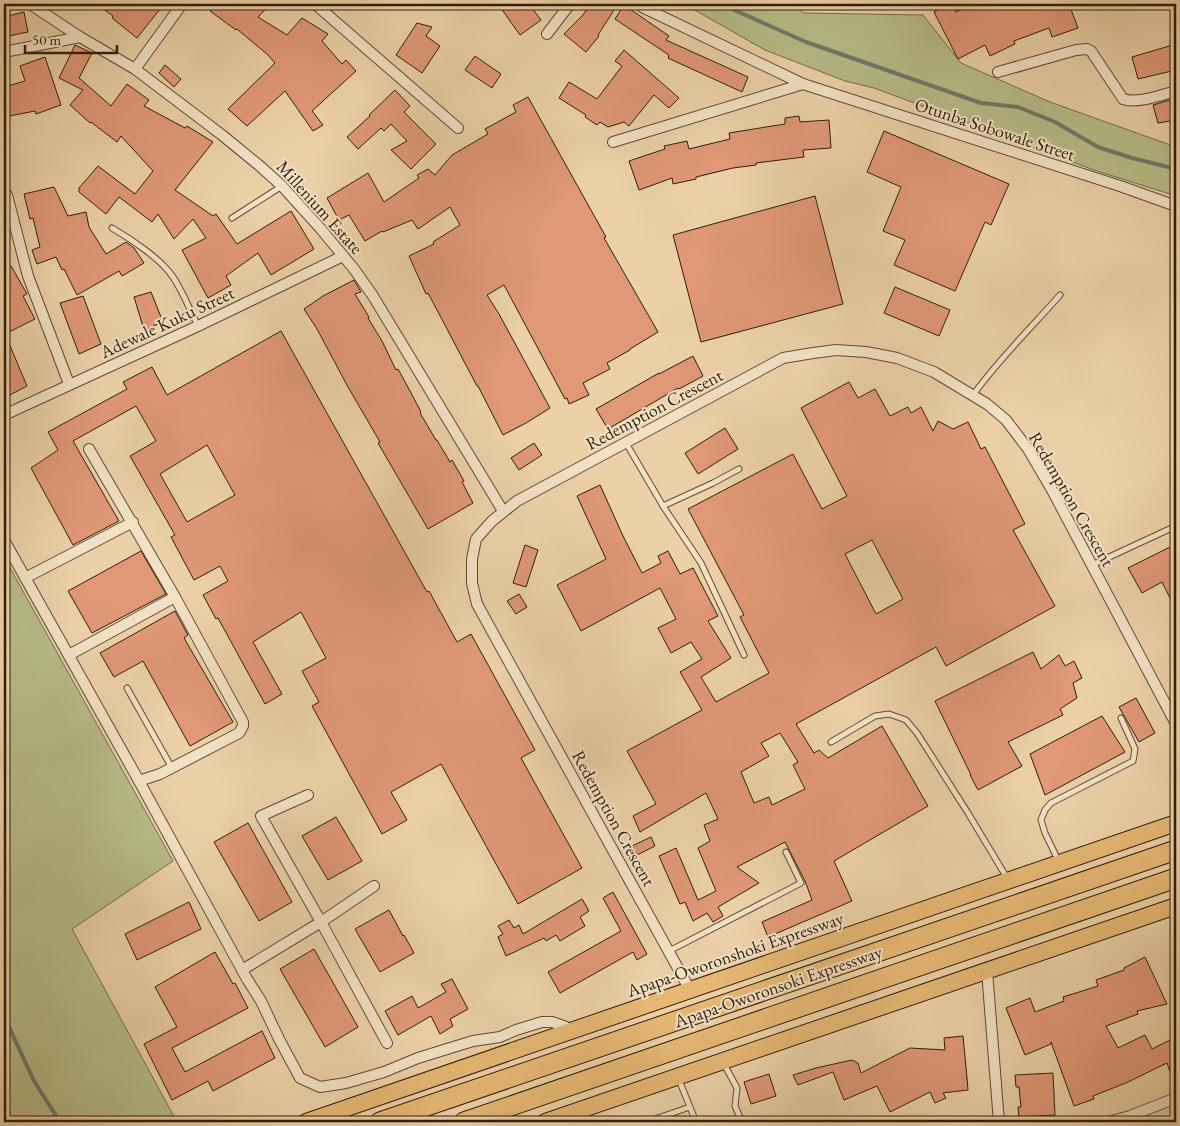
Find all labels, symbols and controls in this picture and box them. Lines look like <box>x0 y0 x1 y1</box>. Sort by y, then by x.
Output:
scale bar <box>25 22 118 54</box>
text: 50 m <box>32 30 61 49</box>
street label: Otunba Sobowale Street <box>912 92 1078 166</box>
street label: Millenium Estate <box>272 155 368 259</box>
street label: Adewale Kuku Street <box>95 281 238 364</box>
street label: Redemption Crescent <box>581 363 727 455</box>
street label: Redemption Crescent <box>1024 427 1120 571</box>
street label: Redemption Crescent <box>567 746 661 890</box>
street label: Apapa-Oworonshoki Expressway <box>623 906 846 1002</box>
street label: Apapa-Oworonsoki Expressway <box>670 940 885 1033</box>

